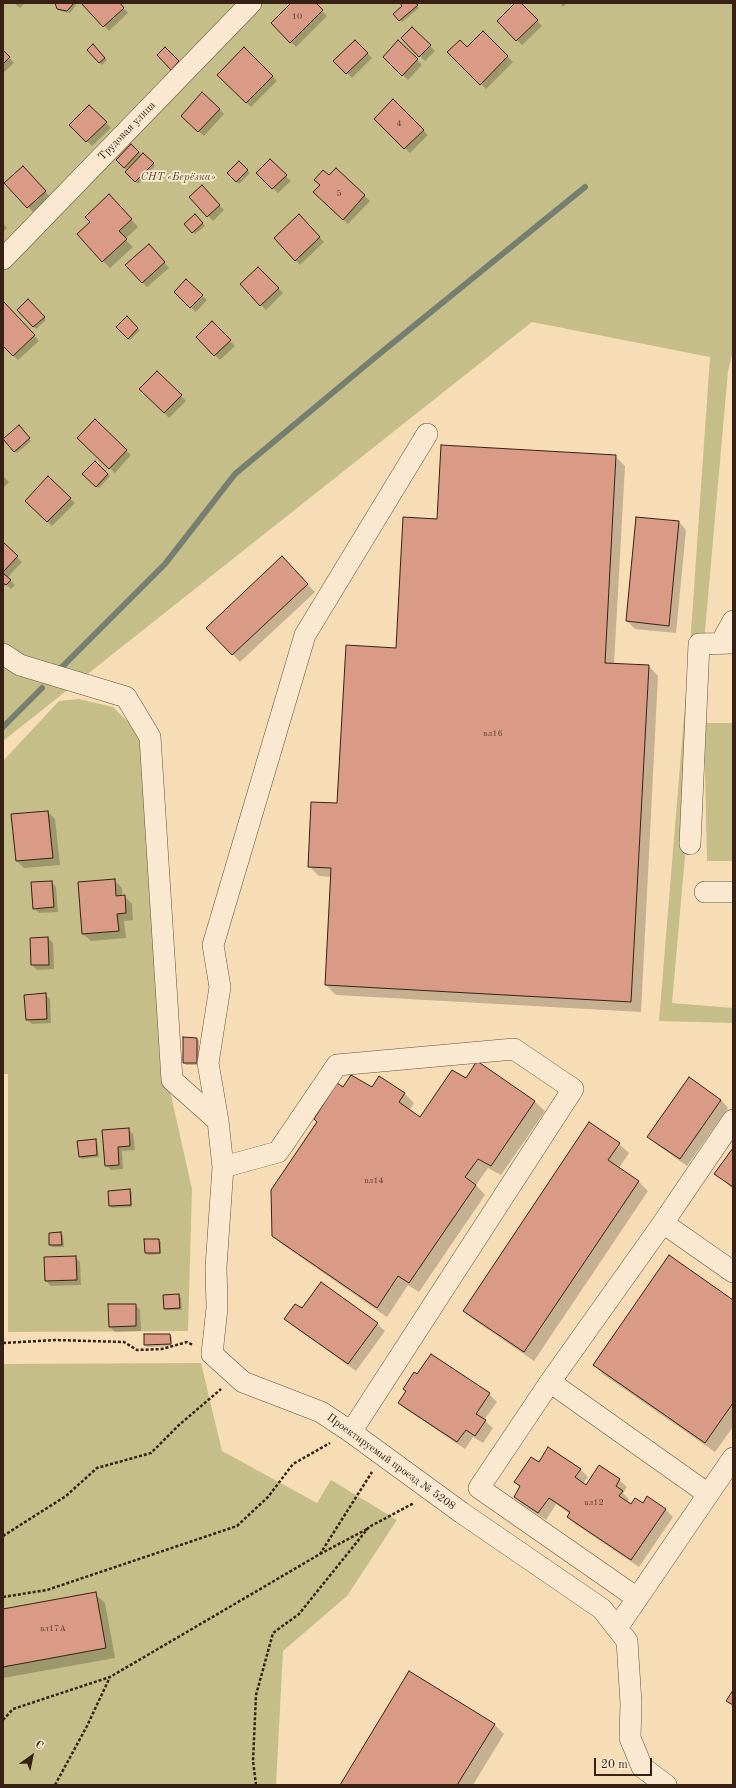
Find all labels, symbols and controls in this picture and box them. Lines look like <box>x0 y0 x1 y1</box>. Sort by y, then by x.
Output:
house number: 10 <box>292 12 302 22</box>
street label: Трудовая улица <box>95 99 159 163</box>
house number: 4 <box>396 119 402 129</box>
park label: СНТ «Берёзка» <box>140 170 216 184</box>
house number: 5 <box>336 189 342 199</box>
house number: вл16 <box>483 729 503 739</box>
house number: вл14 <box>364 1176 384 1186</box>
street label: Проектируемый проезд № 5208 <box>324 1411 458 1513</box>
house number: вл12 <box>584 1498 604 1508</box>
house number: вл17А <box>40 1624 66 1634</box>
north arrow <box>12 1736 52 1776</box>
text: С <box>33 1739 45 1752</box>
scale bar <box>596 1750 654 1776</box>
text: 20 m <box>601 1759 628 1771</box>

